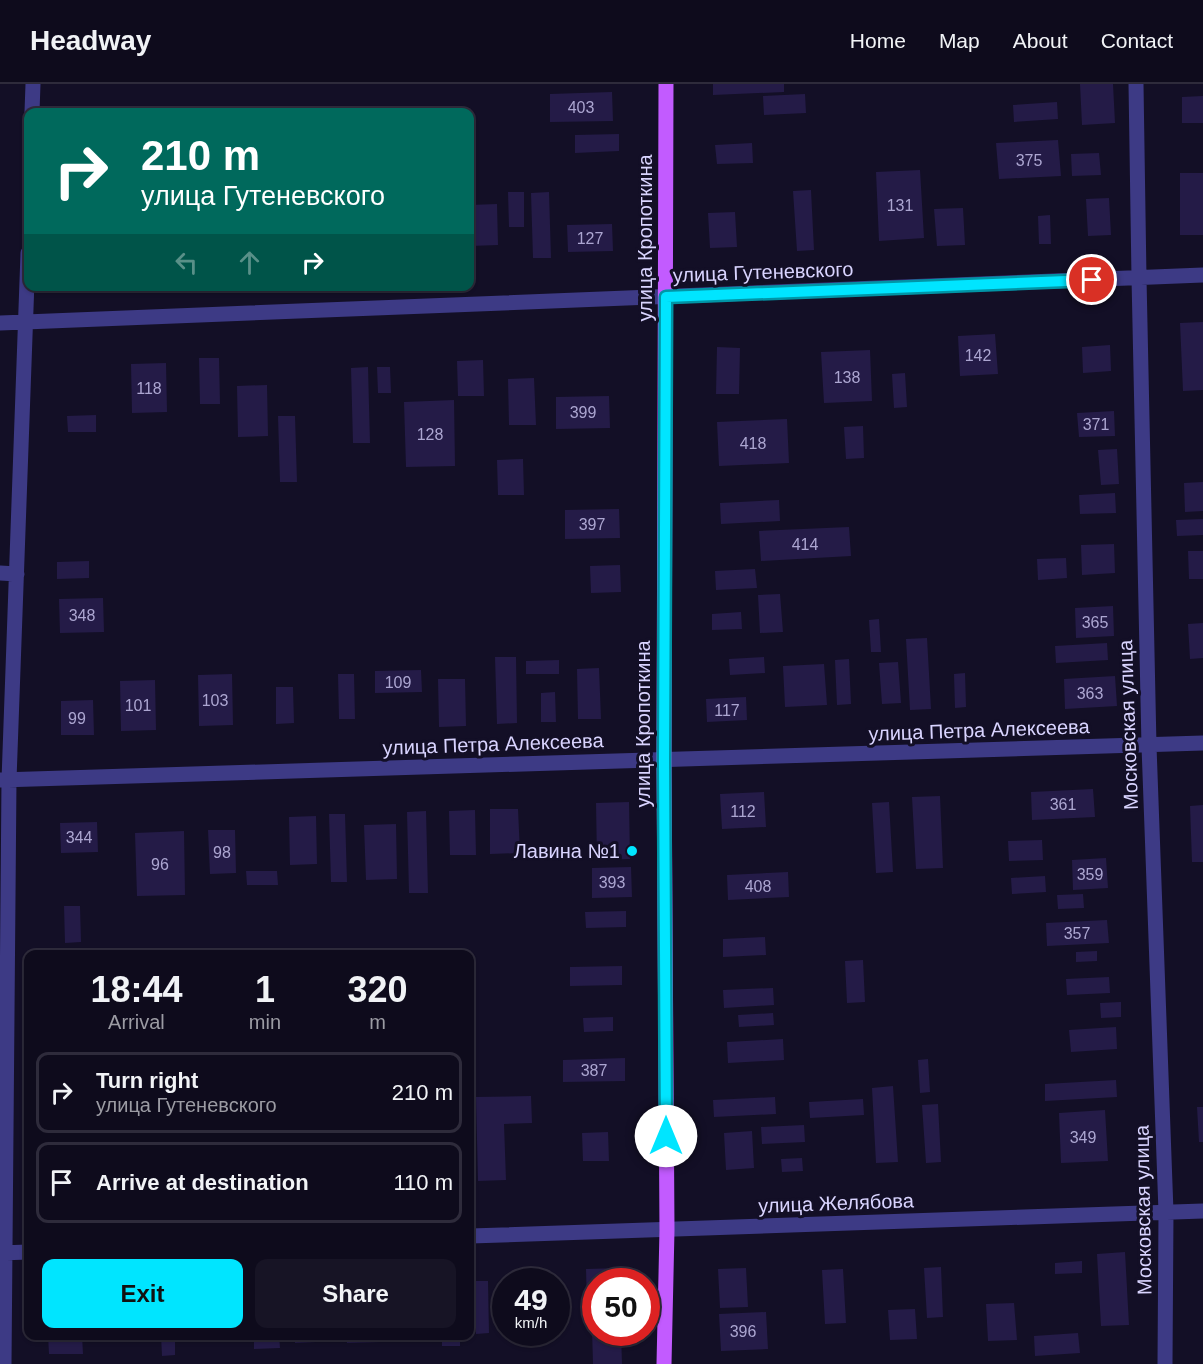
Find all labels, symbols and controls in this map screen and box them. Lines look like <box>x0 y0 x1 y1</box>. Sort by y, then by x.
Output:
text: Headway <box>30 25 151 56</box>
text: Home <box>850 29 906 52</box>
text: Map <box>939 29 980 52</box>
text: About <box>1013 29 1068 52</box>
text: Contact <box>1101 29 1173 52</box>
house number: 403 <box>568 99 594 116</box>
icon: right <box>42 132 120 210</box>
text: 210 m <box>141 132 260 179</box>
house number: 375 <box>1016 152 1042 169</box>
street label: улица Кропоткина <box>634 154 656 322</box>
text: улица Гутеневского <box>141 181 385 211</box>
house number: 131 <box>887 197 913 214</box>
house number: 127 <box>577 230 603 247</box>
icon: left <box>170 246 203 279</box>
icon: ahead <box>233 246 266 279</box>
icon: right <box>296 246 329 279</box>
pin <box>1066 254 1117 305</box>
street label: улица Гутеневского <box>672 258 854 286</box>
icon: arrive <box>1075 263 1108 296</box>
house number: 142 <box>965 347 991 364</box>
house number: 138 <box>834 369 860 386</box>
house number: 118 <box>136 380 162 397</box>
house number: 399 <box>570 404 596 421</box>
house number: 371 <box>1083 416 1109 433</box>
house number: 128 <box>417 426 443 443</box>
house number: 418 <box>740 435 766 452</box>
house number: 397 <box>579 516 605 533</box>
house number: 414 <box>792 536 818 553</box>
house number: 348 <box>69 607 95 624</box>
house number: 365 <box>1082 614 1108 631</box>
street label: Московская улица <box>1114 639 1142 810</box>
street label: улица Кропоткина <box>632 640 654 808</box>
house number: 109 <box>385 674 411 691</box>
house number: 363 <box>1077 685 1103 702</box>
house number: 103 <box>202 692 228 709</box>
house number: 101 <box>125 697 151 714</box>
house number: 117 <box>714 702 740 719</box>
house number: 99 <box>68 710 86 727</box>
street label: улица Петра Алексеева <box>868 715 1091 745</box>
street label: улица Петра Алексеева <box>382 729 605 759</box>
house number: 361 <box>1050 796 1076 813</box>
house number: 112 <box>730 803 756 820</box>
house number: 344 <box>66 829 92 846</box>
place label: Лавина №1 <box>514 840 620 862</box>
house number: 98 <box>213 844 231 861</box>
marker: Лавина №1 <box>625 844 639 858</box>
house number: 96 <box>151 856 169 873</box>
house number: 359 <box>1077 866 1103 883</box>
house number: 393 <box>599 874 625 891</box>
house number: 408 <box>745 878 771 895</box>
house number: 357 <box>1064 925 1090 942</box>
text: 18:44 <box>90 969 182 1010</box>
text: 1 <box>255 969 275 1010</box>
text: 320 <box>347 969 408 1010</box>
text: Arrival <box>108 1011 165 1033</box>
text: min <box>249 1011 281 1033</box>
text: m <box>369 1011 386 1033</box>
house number: 387 <box>581 1062 607 1079</box>
text: Turn right <box>96 1068 198 1093</box>
icon: right <box>45 1076 78 1109</box>
text: 210 m <box>392 1080 453 1105</box>
text: улица Гутеневского <box>96 1094 277 1116</box>
position arrow <box>634 1104 698 1168</box>
street label: Московская улица <box>1131 1124 1155 1295</box>
house number: 349 <box>1070 1129 1096 1146</box>
icon: arrive <box>45 1166 78 1199</box>
text: Arrive at destination <box>96 1170 309 1195</box>
text: 110 m <box>393 1170 453 1195</box>
street label: улица Желябова <box>758 1189 915 1217</box>
button: Exit <box>42 1259 243 1328</box>
button: Share <box>255 1259 456 1328</box>
speed limit sign: 50 <box>582 1268 660 1346</box>
text: 49 <box>514 1283 548 1316</box>
text: km/h <box>515 1314 547 1331</box>
house number: 396 <box>730 1323 756 1340</box>

